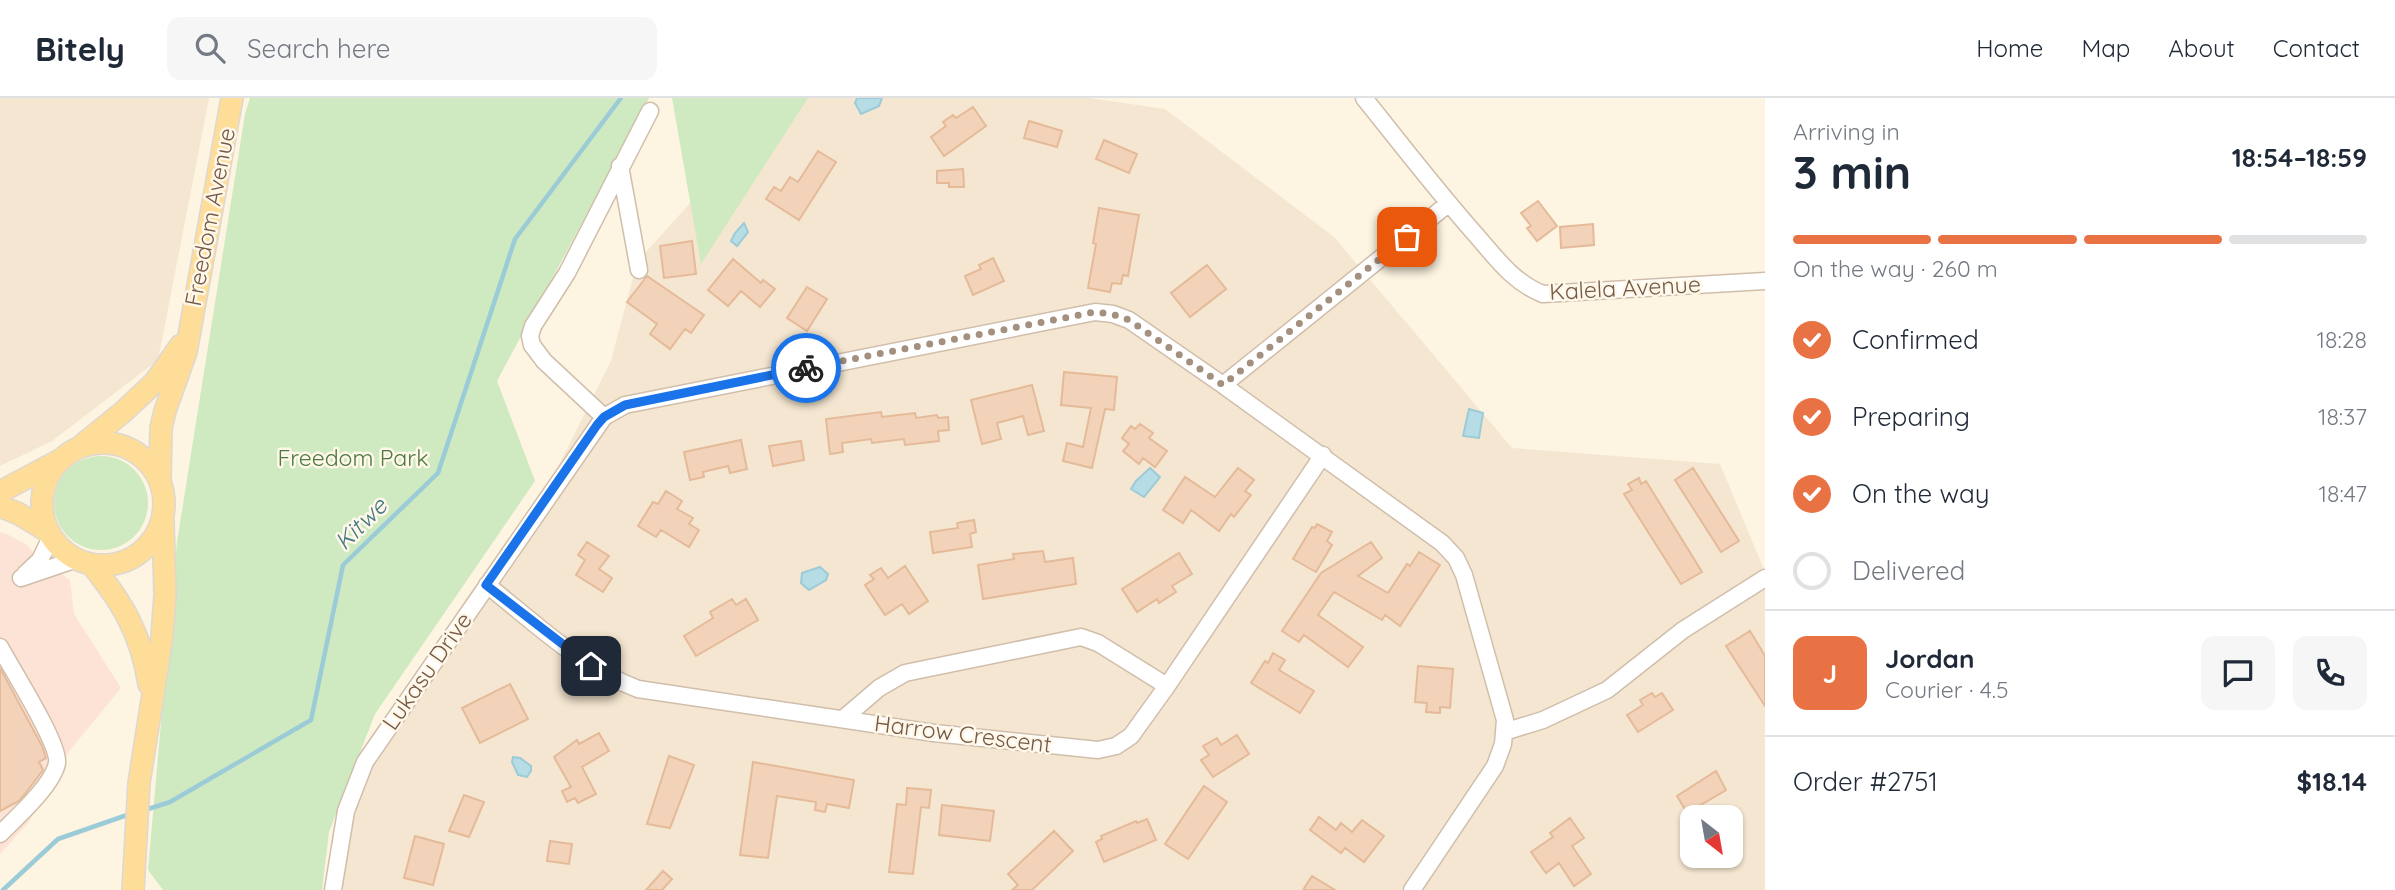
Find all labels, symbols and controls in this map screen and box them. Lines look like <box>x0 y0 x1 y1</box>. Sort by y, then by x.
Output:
search box <box>167 17 657 80</box>
text: Bitely <box>35 28 125 69</box>
icon: search <box>191 29 229 67</box>
text: Search here <box>247 32 391 65</box>
text: Home <box>1976 33 2043 63</box>
text: Map <box>2081 33 2130 63</box>
text: About <box>2168 33 2235 63</box>
text: Contact <box>2273 33 2360 63</box>
text: Arriving in <box>1793 117 1900 146</box>
street label: Freedom Avenue <box>178 125 241 308</box>
text: 18:54–18:59 <box>2232 141 2367 174</box>
text: 3 min <box>1793 143 1911 201</box>
pin <box>1377 207 1437 267</box>
icon: bag <box>1388 218 1426 256</box>
text: On the way · 260 m <box>1793 254 1998 283</box>
street label: Kalela Avenue <box>1548 269 1701 306</box>
icon: check <box>1793 321 1831 359</box>
text: Confirmed <box>1852 323 1979 356</box>
text: 18:28 <box>2317 325 2367 354</box>
courier <box>771 333 841 403</box>
icon: bike <box>787 349 825 387</box>
icon: check <box>1793 398 1831 436</box>
text: Preparing <box>1852 400 1970 433</box>
text: 18:37 <box>2318 402 2367 431</box>
park label: Freedom Park <box>278 443 428 472</box>
icon: check <box>1793 475 1831 513</box>
text: On the way <box>1852 477 1990 510</box>
text: 18:47 <box>2319 479 2367 508</box>
water label: Kitwe <box>328 490 394 556</box>
text: Delivered <box>1852 554 1965 587</box>
street label: Lukasu Drive <box>375 606 478 735</box>
pin <box>561 636 621 696</box>
button: chat <box>2201 636 2275 710</box>
button: phone <box>2293 636 2367 710</box>
text: Jordan <box>1885 642 1974 675</box>
icon: home <box>572 647 610 685</box>
text: J <box>1823 657 1837 690</box>
text: Courier · 4.5 <box>1885 675 2009 704</box>
street label: Harrow Crescent <box>873 708 1054 759</box>
text: Order #2751 <box>1793 765 1938 798</box>
text: $18.14 <box>2297 765 2367 798</box>
north arrow <box>1680 805 1743 868</box>
map controls <box>1680 805 1743 868</box>

